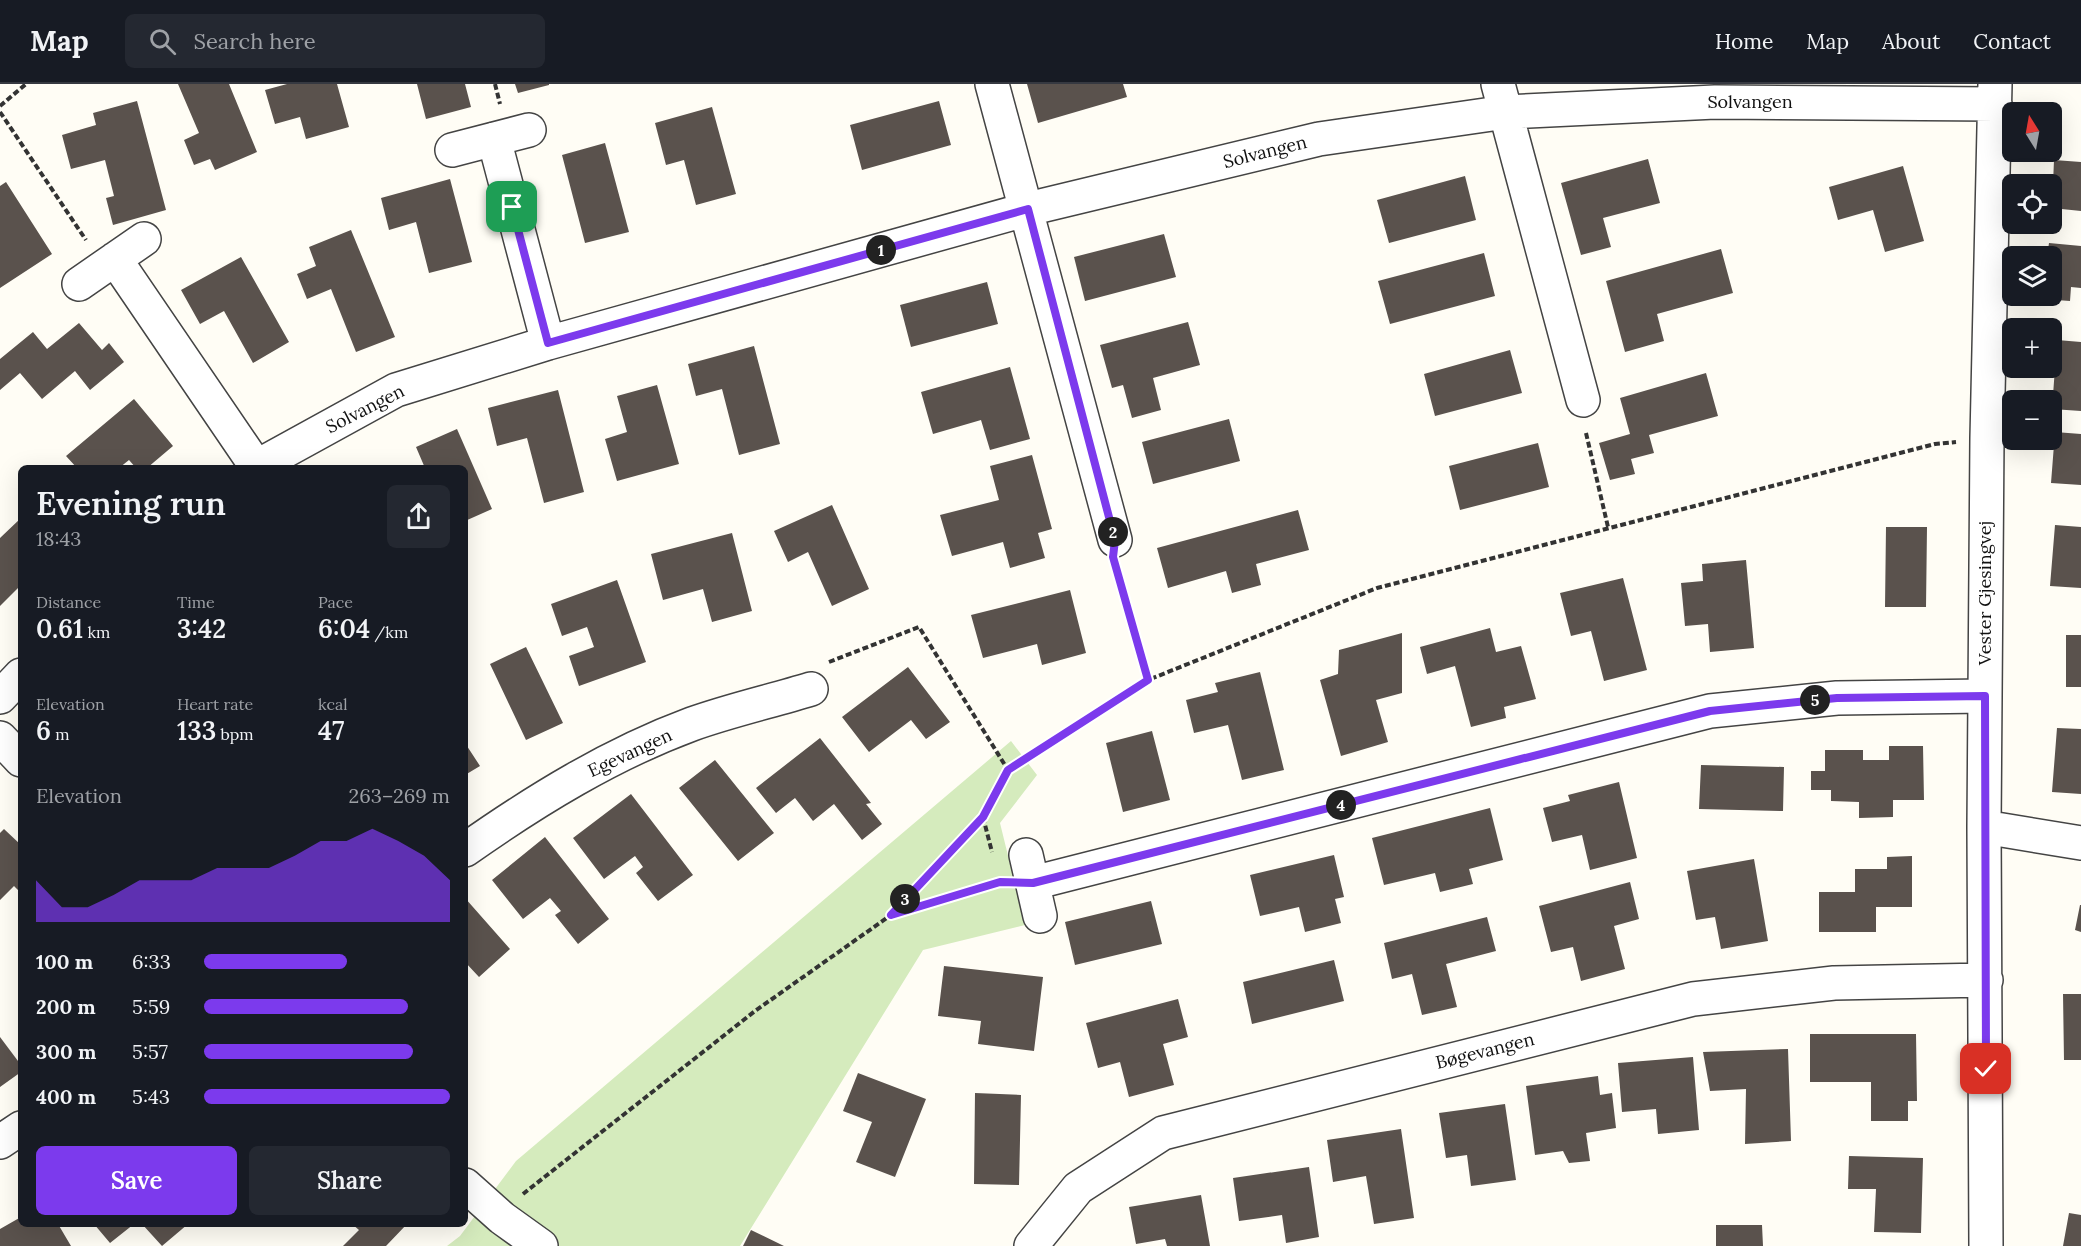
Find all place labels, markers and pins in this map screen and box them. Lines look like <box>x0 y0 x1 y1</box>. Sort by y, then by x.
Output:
pin <box>486 181 537 232</box>
pin: 1 <box>866 235 896 265</box>
pin: 2 <box>1098 517 1128 547</box>
pin: 5 <box>1800 685 1830 715</box>
pin: 4 <box>1326 790 1356 820</box>
pin: 3 <box>890 884 920 914</box>
pin <box>1960 1043 2011 1094</box>

